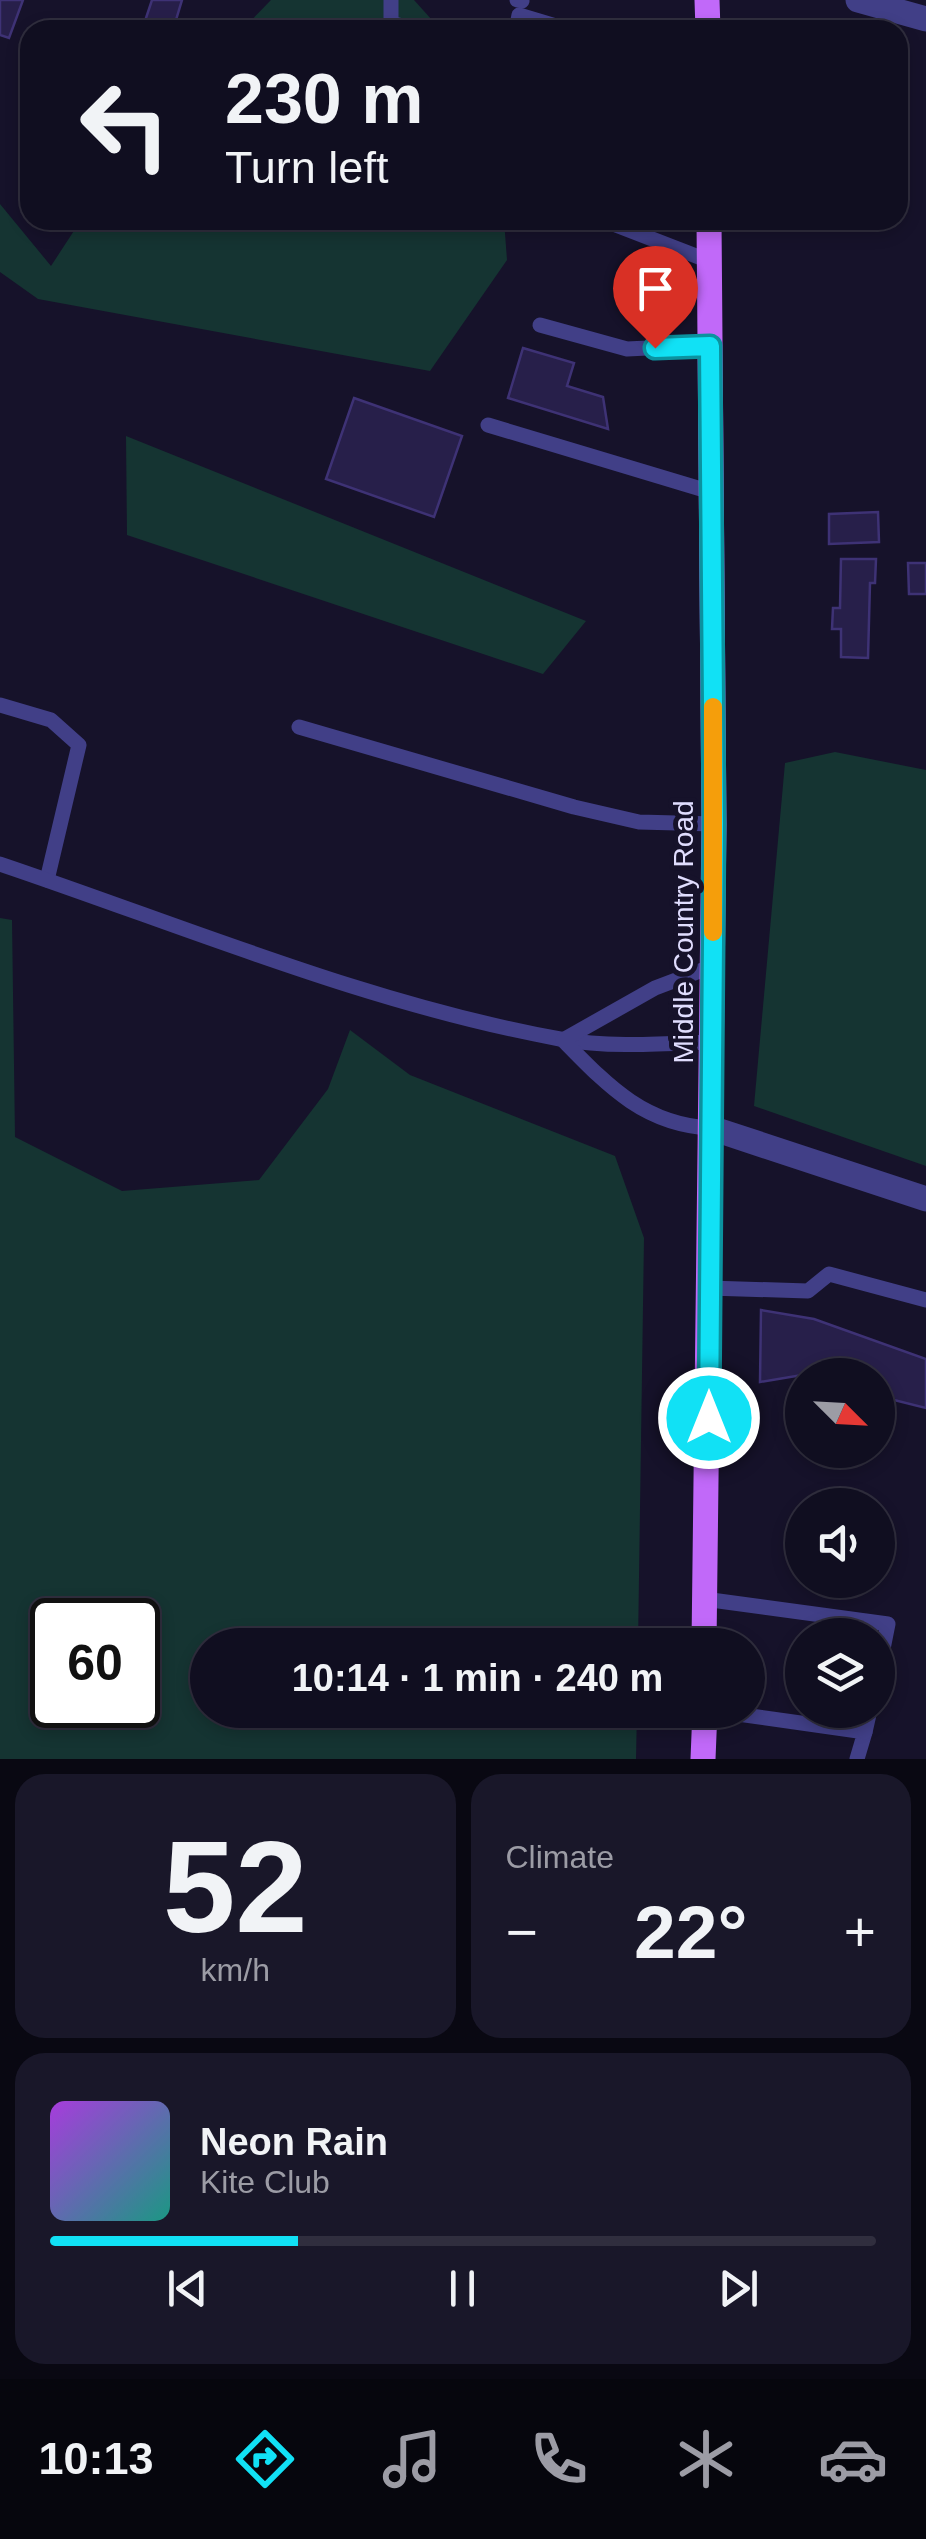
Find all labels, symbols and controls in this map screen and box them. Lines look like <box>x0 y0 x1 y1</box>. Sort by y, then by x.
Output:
icon: left <box>60 60 190 190</box>
text: 230 m <box>225 60 423 138</box>
text: Turn left <box>225 142 388 193</box>
pin <box>613 246 698 349</box>
icon: arrive <box>628 261 683 316</box>
street label: Middle Country Road <box>668 800 699 1064</box>
north arrow <box>785 1358 895 1468</box>
map controls <box>785 1358 895 1728</box>
position arrow <box>657 1366 761 1470</box>
button: sound <box>785 1488 895 1598</box>
speed limit sign: 60 <box>30 1598 160 1728</box>
button: layers <box>785 1618 895 1728</box>
text: 10:14 · 1 min · 240 m <box>292 1657 663 1699</box>
text: 52 <box>163 1814 308 1960</box>
text: Climate <box>506 1839 614 1875</box>
text: 22° <box>634 1890 747 1974</box>
text: − <box>506 1901 538 1963</box>
text: + <box>844 1901 876 1963</box>
text: km/h <box>201 1952 270 1988</box>
text: Neon Rain <box>200 2121 388 2163</box>
text: Kite Club <box>200 2164 330 2200</box>
icon: previous <box>160 2261 215 2316</box>
icon: pause <box>435 2261 490 2316</box>
icon: next <box>711 2261 766 2316</box>
icon: directions <box>230 2424 300 2494</box>
icon: music <box>377 2424 447 2494</box>
icon: phone <box>524 2424 594 2494</box>
icon: climate <box>671 2424 741 2494</box>
icon: car <box>818 2424 888 2494</box>
text: 10:13 <box>38 2433 154 2484</box>

